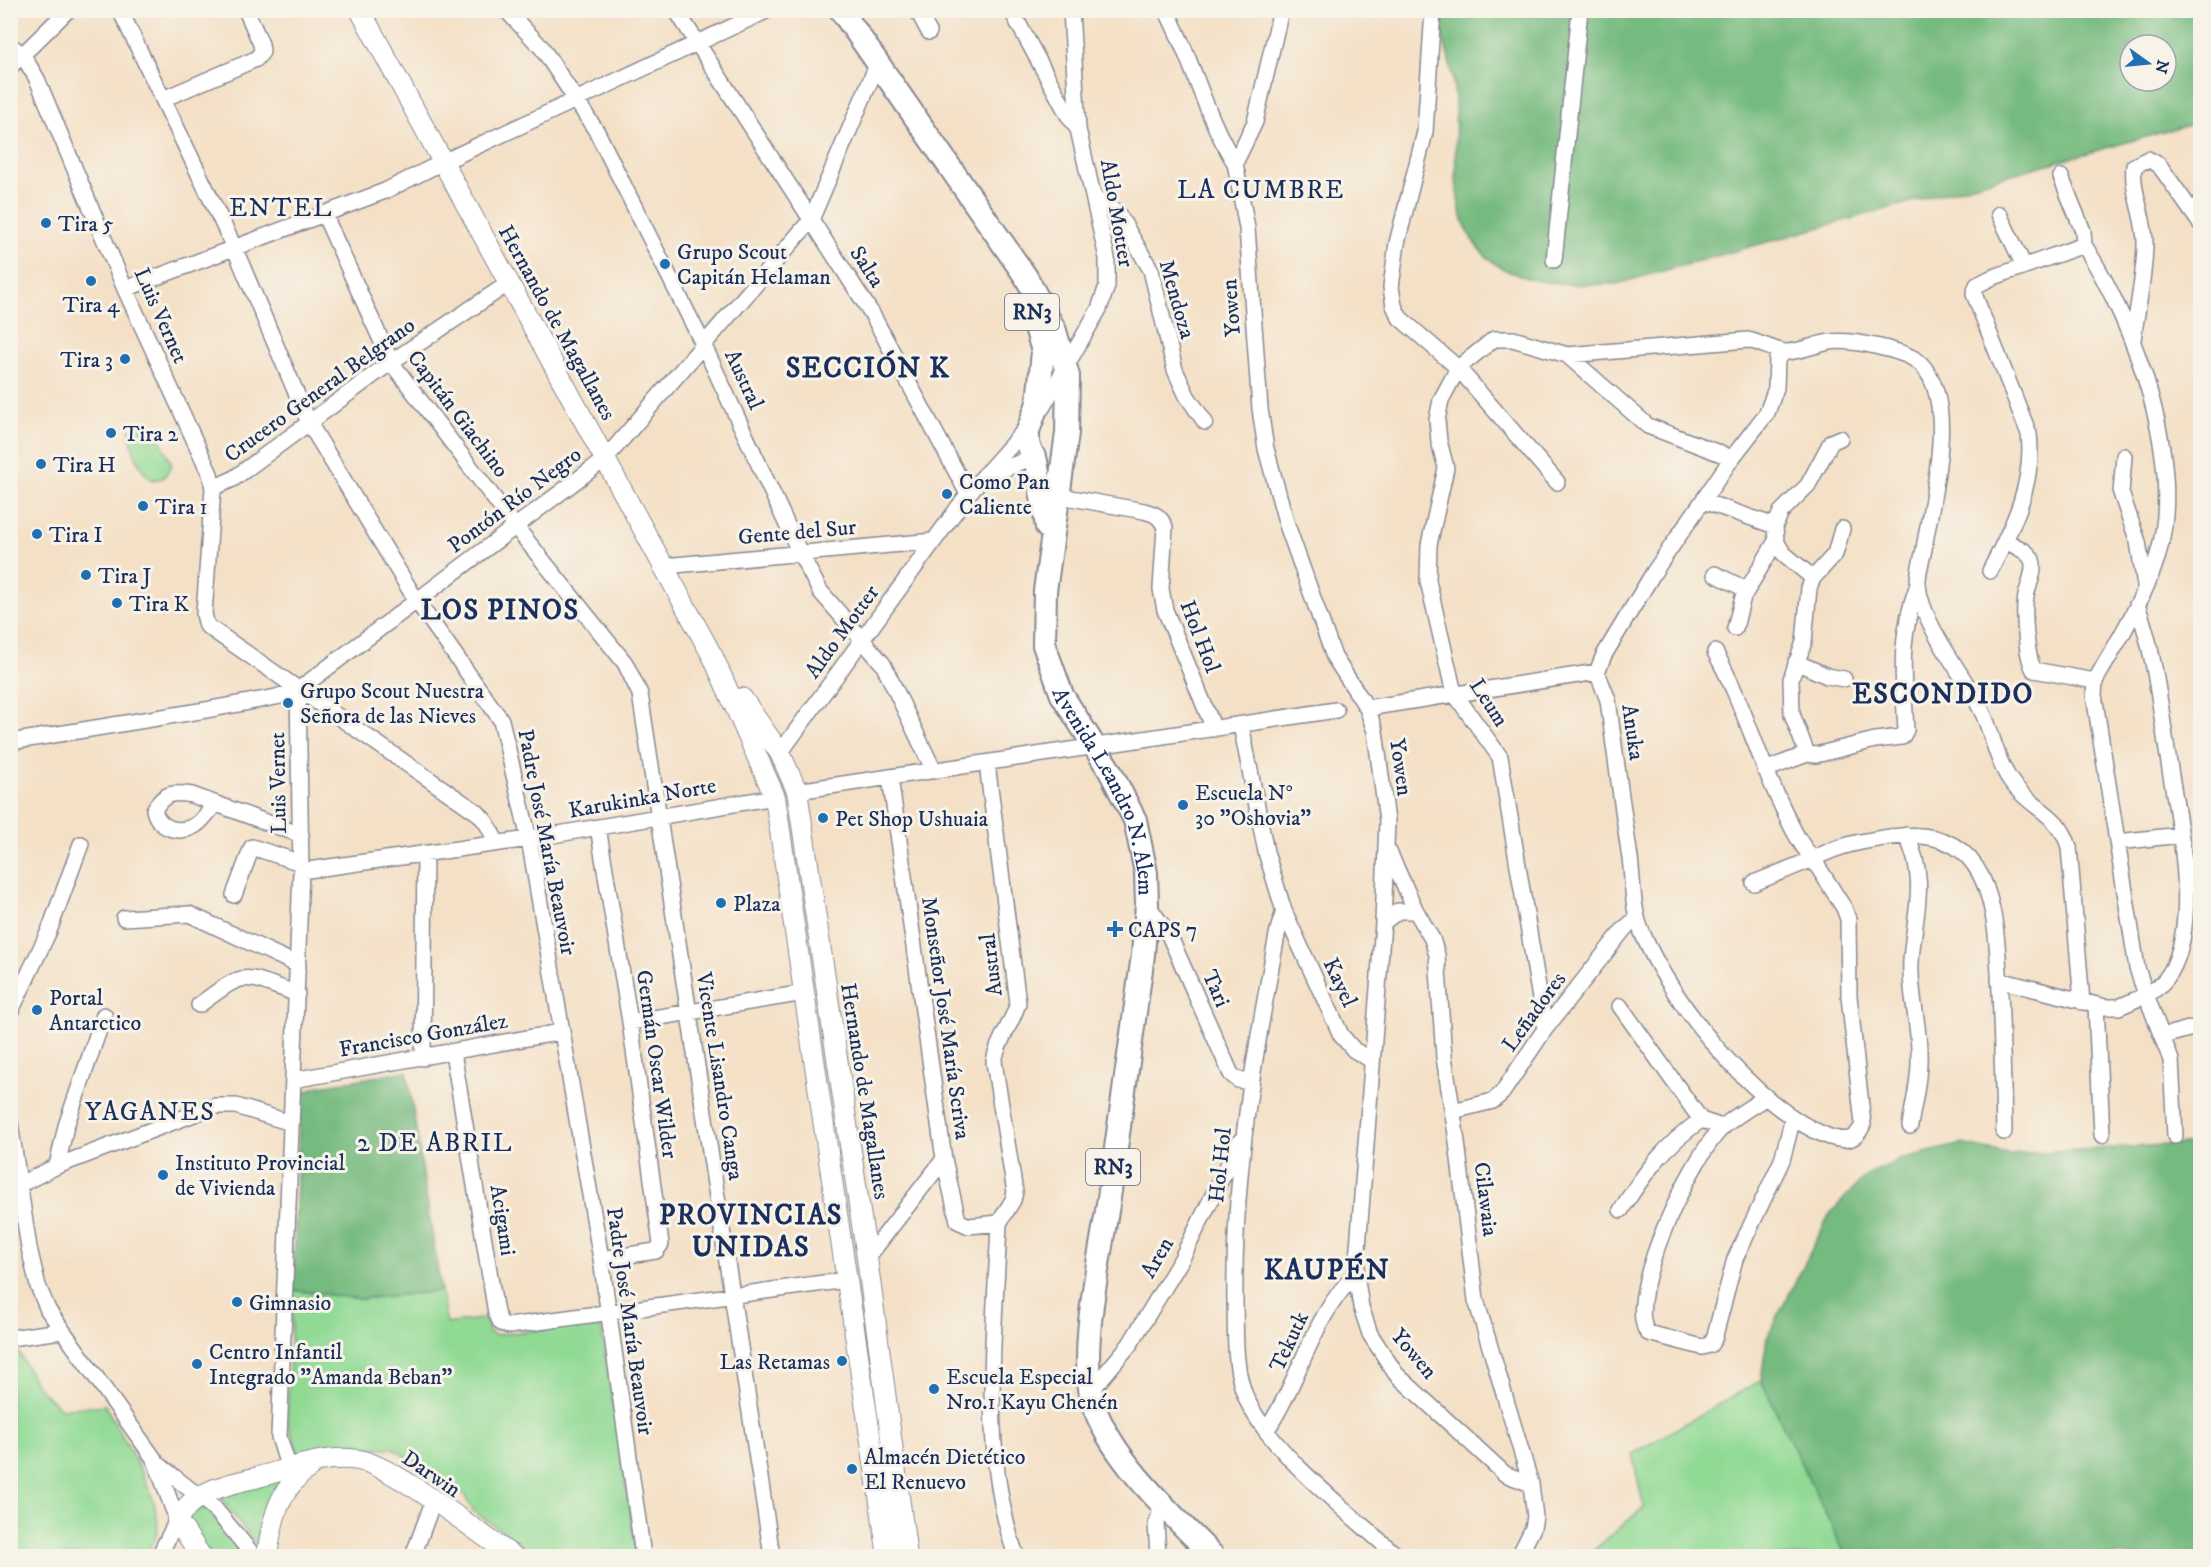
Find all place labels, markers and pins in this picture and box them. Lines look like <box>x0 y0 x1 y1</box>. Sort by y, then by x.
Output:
place label: Tira 5 <box>58 211 113 238</box>
marker: Tira 5 <box>39 216 53 230</box>
place label: Grupo Scout Capitán Helaman <box>677 239 831 291</box>
marker: Grupo Scout Capitán Helaman <box>658 257 672 271</box>
marker: Tira 4 <box>84 274 98 288</box>
place label: Tira 4 <box>62 292 121 319</box>
place label: Tira 3 <box>60 347 113 374</box>
marker: Tira 3 <box>118 352 132 366</box>
place label: Tira 2 <box>123 421 178 448</box>
marker: Tira 2 <box>104 426 118 440</box>
place label: Tira H <box>53 452 116 479</box>
marker: Tira H <box>34 457 48 471</box>
place label: Como Pan Caliente <box>959 469 1050 521</box>
marker: Como Pan Caliente <box>940 487 954 501</box>
place label: Tira 1 <box>155 494 208 521</box>
marker: Tira 1 <box>136 499 150 513</box>
place label: Tira I <box>49 522 103 549</box>
marker: Tira I <box>30 527 44 541</box>
place label: Tira J <box>98 563 151 590</box>
marker: Tira J <box>79 568 93 582</box>
place label: Tira K <box>129 591 189 618</box>
marker: Tira K <box>110 596 124 610</box>
place label: Grupo Scout Nuestra Señora de las Nieves <box>300 678 485 730</box>
marker: Grupo Scout Nuestra Señora de las Nieves <box>281 696 295 710</box>
place label: Escuela N° 30 "Oshovia" <box>1195 780 1311 832</box>
marker: Escuela N° 30 "Oshovia" <box>1176 798 1190 812</box>
place label: Pet Shop Ushuaia <box>835 806 989 833</box>
marker: Pet Shop Ushuaia <box>816 811 830 825</box>
place label: Plaza <box>733 891 781 918</box>
marker: Plaza <box>714 896 728 910</box>
place label: CAPS 7 <box>1128 917 1197 944</box>
marker: CAPS 7 <box>1106 920 1124 938</box>
place label: Portal Antarctico <box>49 985 141 1037</box>
marker: Portal Antarctico <box>30 1003 44 1017</box>
place label: Instituto Provincial de Vivienda <box>175 1150 346 1202</box>
marker: Instituto Provincial de Vivienda <box>156 1168 170 1182</box>
place label: Gimnasio <box>249 1290 331 1317</box>
marker: Gimnasio <box>230 1295 244 1309</box>
place label: Centro Infantil Integrado "Amanda Beban" <box>209 1339 453 1391</box>
place label: Las Retamas <box>719 1349 830 1376</box>
marker: Las Retamas <box>835 1354 849 1368</box>
marker: Centro Infantil Integrado "Amanda Beban" <box>190 1357 204 1371</box>
place label: Escuela Especial Nro.1 Kayu Chenén <box>946 1364 1119 1416</box>
marker: Escuela Especial Nro.1 Kayu Chenén <box>927 1382 941 1396</box>
place label: Almacén Dietético El Renuevo <box>864 1444 1026 1496</box>
marker: Almacén Dietético El Renuevo <box>845 1462 859 1476</box>

